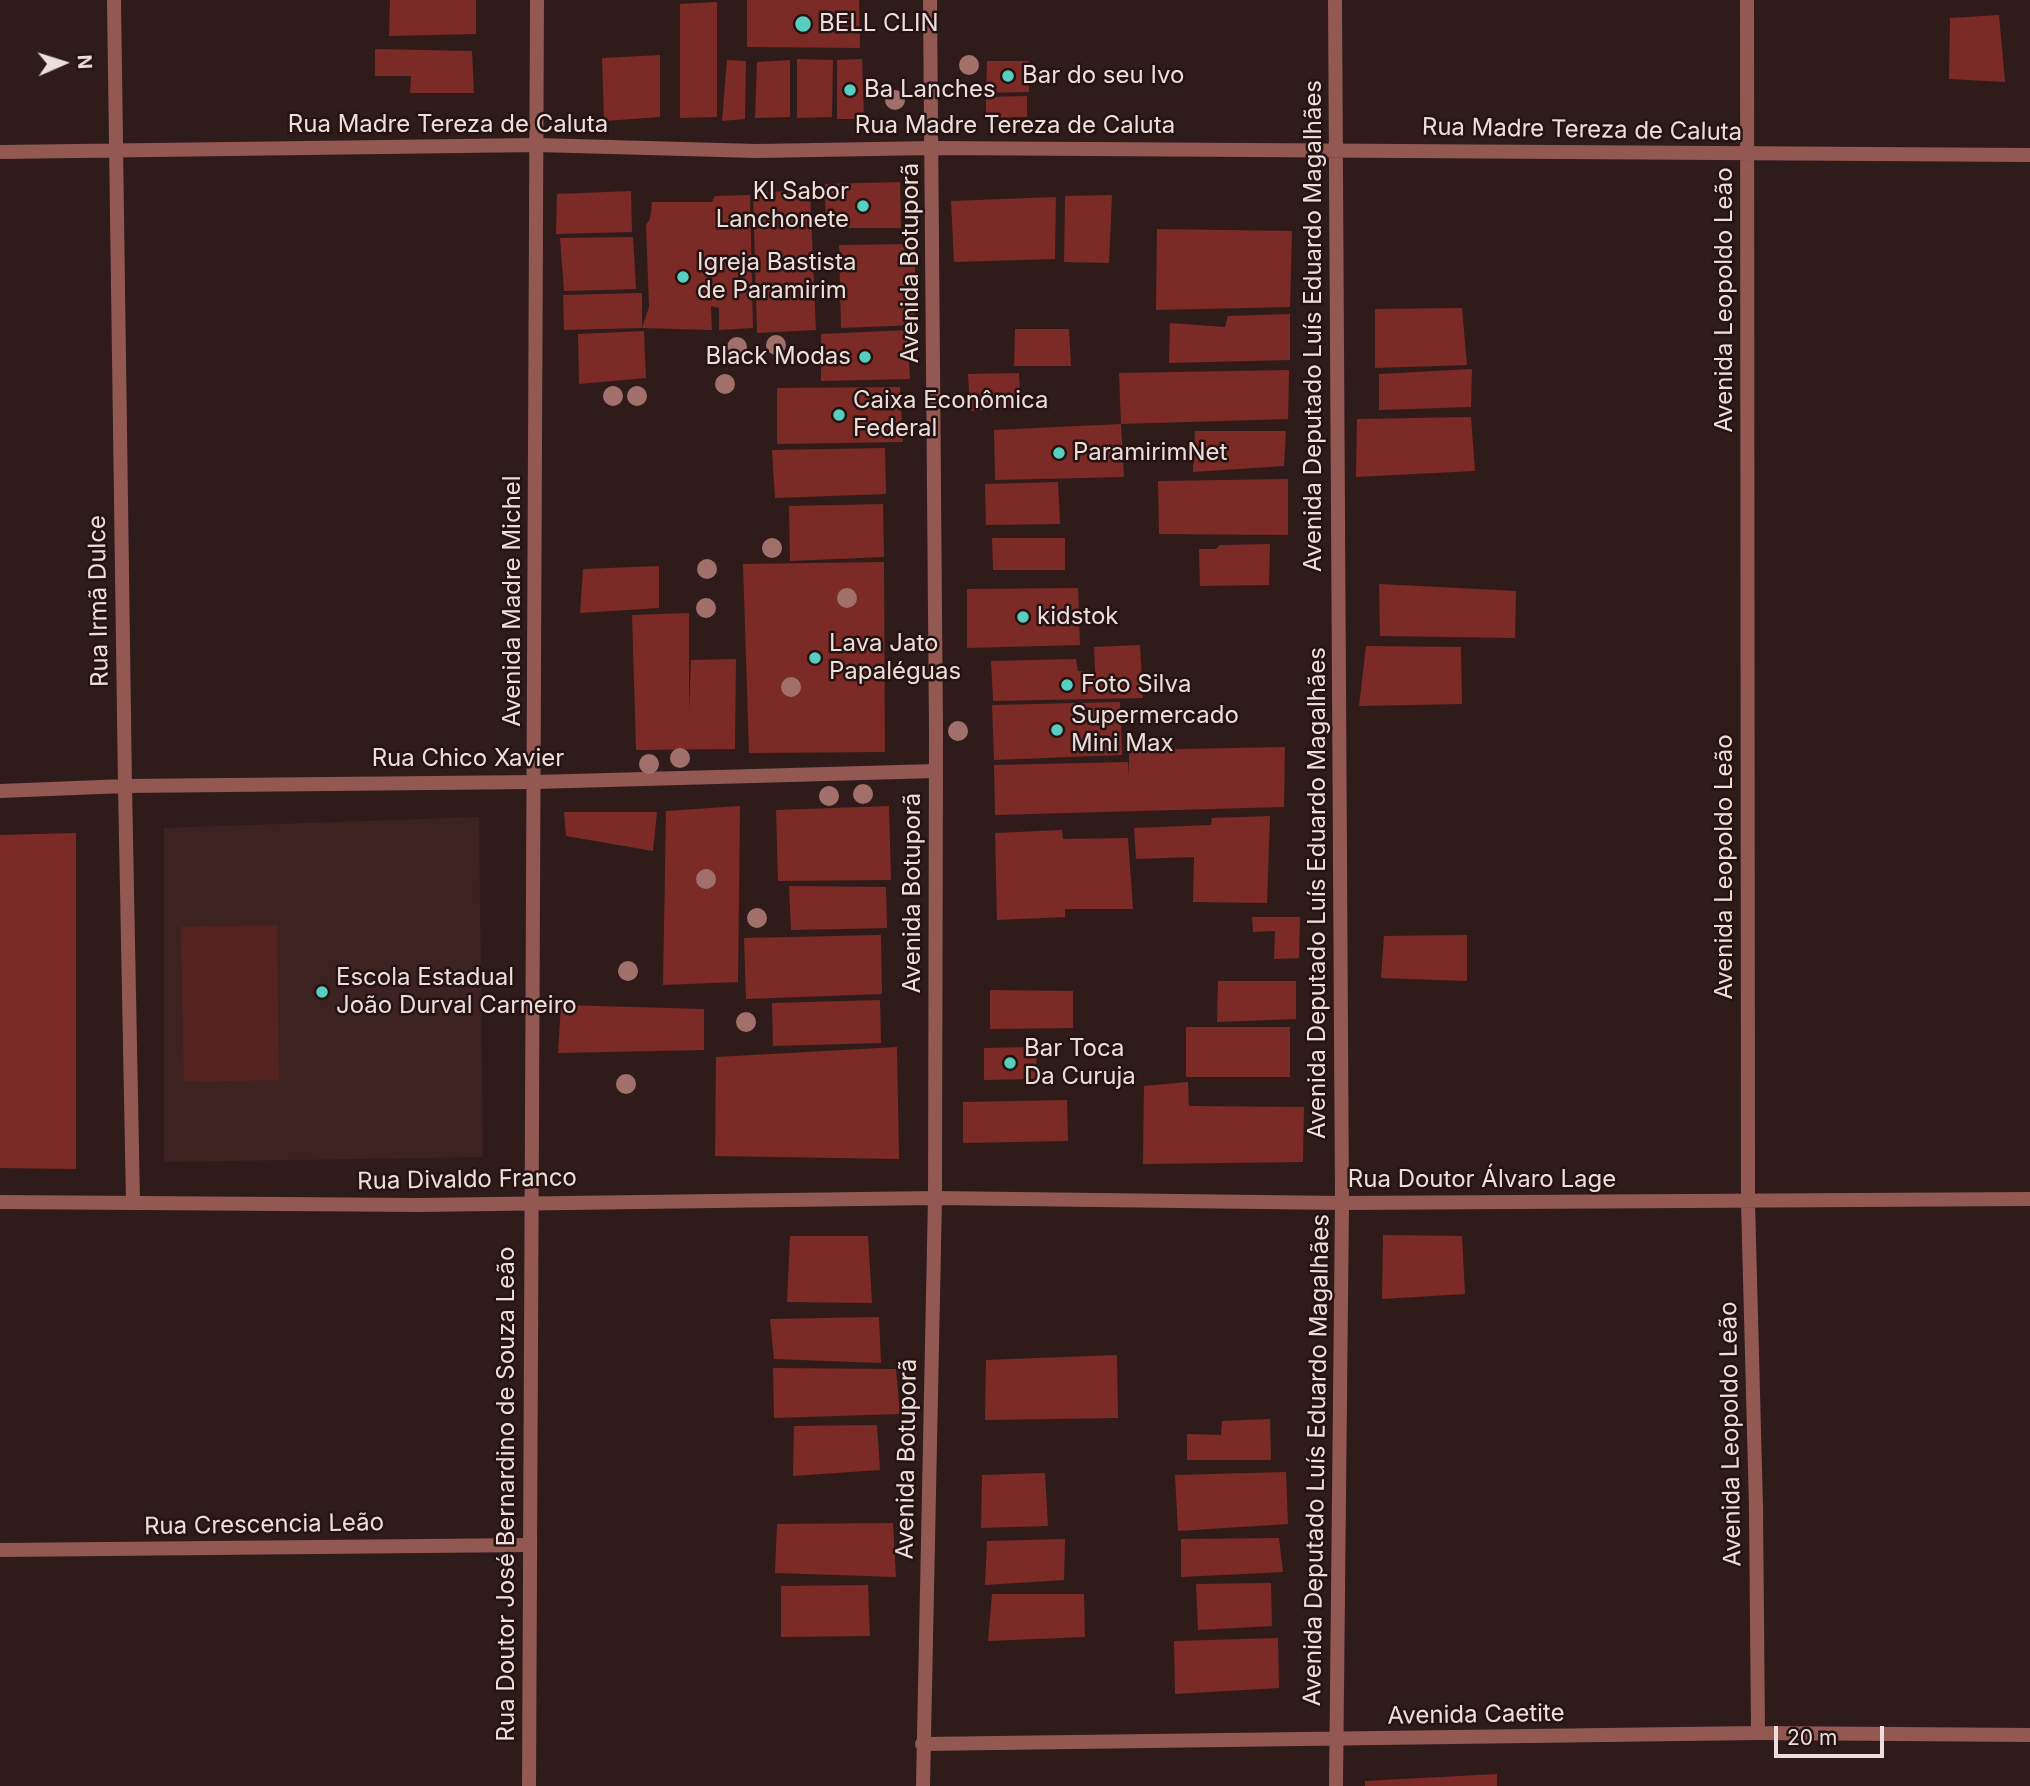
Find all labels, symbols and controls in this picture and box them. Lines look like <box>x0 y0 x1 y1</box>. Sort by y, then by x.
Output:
place label: BELL CLIN <box>819 10 939 38</box>
marker: BELL CLIN <box>793 14 813 34</box>
north arrow <box>28 28 98 98</box>
text: N <box>73 54 96 70</box>
place label: Bar do seu Ivo <box>1022 62 1184 90</box>
marker: Bar do seu Ivo <box>1000 68 1016 84</box>
place label: Ba Lanches <box>864 76 996 104</box>
street label: Avenida Deputado Luís Eduardo Magalhães <box>1300 80 1328 572</box>
marker: Ba Lanches <box>842 82 858 98</box>
street label: Rua Madre Tereza de Caluta <box>288 111 608 139</box>
street label: Rua Madre Tereza de Caluta <box>855 112 1175 140</box>
street label: Rua Madre Tereza de Caluta <box>1422 113 1742 147</box>
street label: Avenida Botuporã <box>897 163 925 363</box>
street label: Avenida Leopoldo Leão <box>1711 167 1739 433</box>
place label: KI Sabor Lanchonete <box>716 178 849 234</box>
marker: KI Sabor Lanchonete <box>855 198 871 214</box>
place label: Igreja Bastista de Paramirim <box>697 249 856 305</box>
marker: Igreja Bastista de Paramirim <box>675 269 691 285</box>
place label: Black Modas <box>705 343 851 371</box>
marker: Black Modas <box>857 349 873 365</box>
place label: Caixa Econômica Federal <box>853 387 1049 443</box>
marker: Caixa Econômica Federal <box>831 407 847 423</box>
place label: ParamirimNet <box>1073 439 1227 467</box>
marker: ParamirimNet <box>1051 445 1067 461</box>
street label: Avenida Madre Michel <box>499 475 527 727</box>
street label: Rua Irmã Dulce <box>83 515 115 687</box>
place label: kidstok <box>1037 603 1119 631</box>
marker: kidstok <box>1015 609 1031 625</box>
place label: Lava Jato Papaléguas <box>829 630 961 686</box>
street label: Avenida Deputado Luís Eduardo Magalhães <box>1304 647 1332 1139</box>
marker: Lava Jato Papaléguas <box>807 650 823 666</box>
place label: Foto Silva <box>1081 671 1191 699</box>
marker: Foto Silva <box>1059 677 1075 693</box>
place label: Supermercado Mini Max <box>1071 702 1239 758</box>
marker: Supermercado Mini Max <box>1049 722 1065 738</box>
street label: Avenida Leopoldo Leão <box>1711 734 1739 1000</box>
street label: Rua Chico Xavier <box>372 745 564 773</box>
street label: Avenida Botuporã <box>899 793 927 993</box>
place label: Escola Estadual João Durval Carneiro <box>336 964 577 1020</box>
marker: Escola Estadual João Durval Carneiro <box>314 984 330 1000</box>
place label: Bar Toca Da Curuja <box>1024 1035 1136 1091</box>
marker: Bar Toca Da Curuja <box>1002 1055 1018 1071</box>
street label: Rua Divaldo Franco <box>357 1164 577 1196</box>
street label: Rua Doutor Álvaro Lage <box>1348 1166 1616 1194</box>
street label: Avenida Deputado Luís Eduardo Magalhães <box>1298 1214 1336 1706</box>
street label: Rua Doutor José Bernardino de Souza Leão <box>493 1247 521 1741</box>
street label: Avenida Leopoldo Leão <box>1714 1301 1748 1567</box>
street label: Avenida Botuporã <box>891 1358 923 1560</box>
street label: Rua Crescencia Leão <box>144 1509 384 1541</box>
street label: Avenida Caetite <box>1387 1699 1565 1731</box>
scale bar <box>1778 1712 1888 1756</box>
text: 20 m <box>1787 1725 1837 1750</box>

